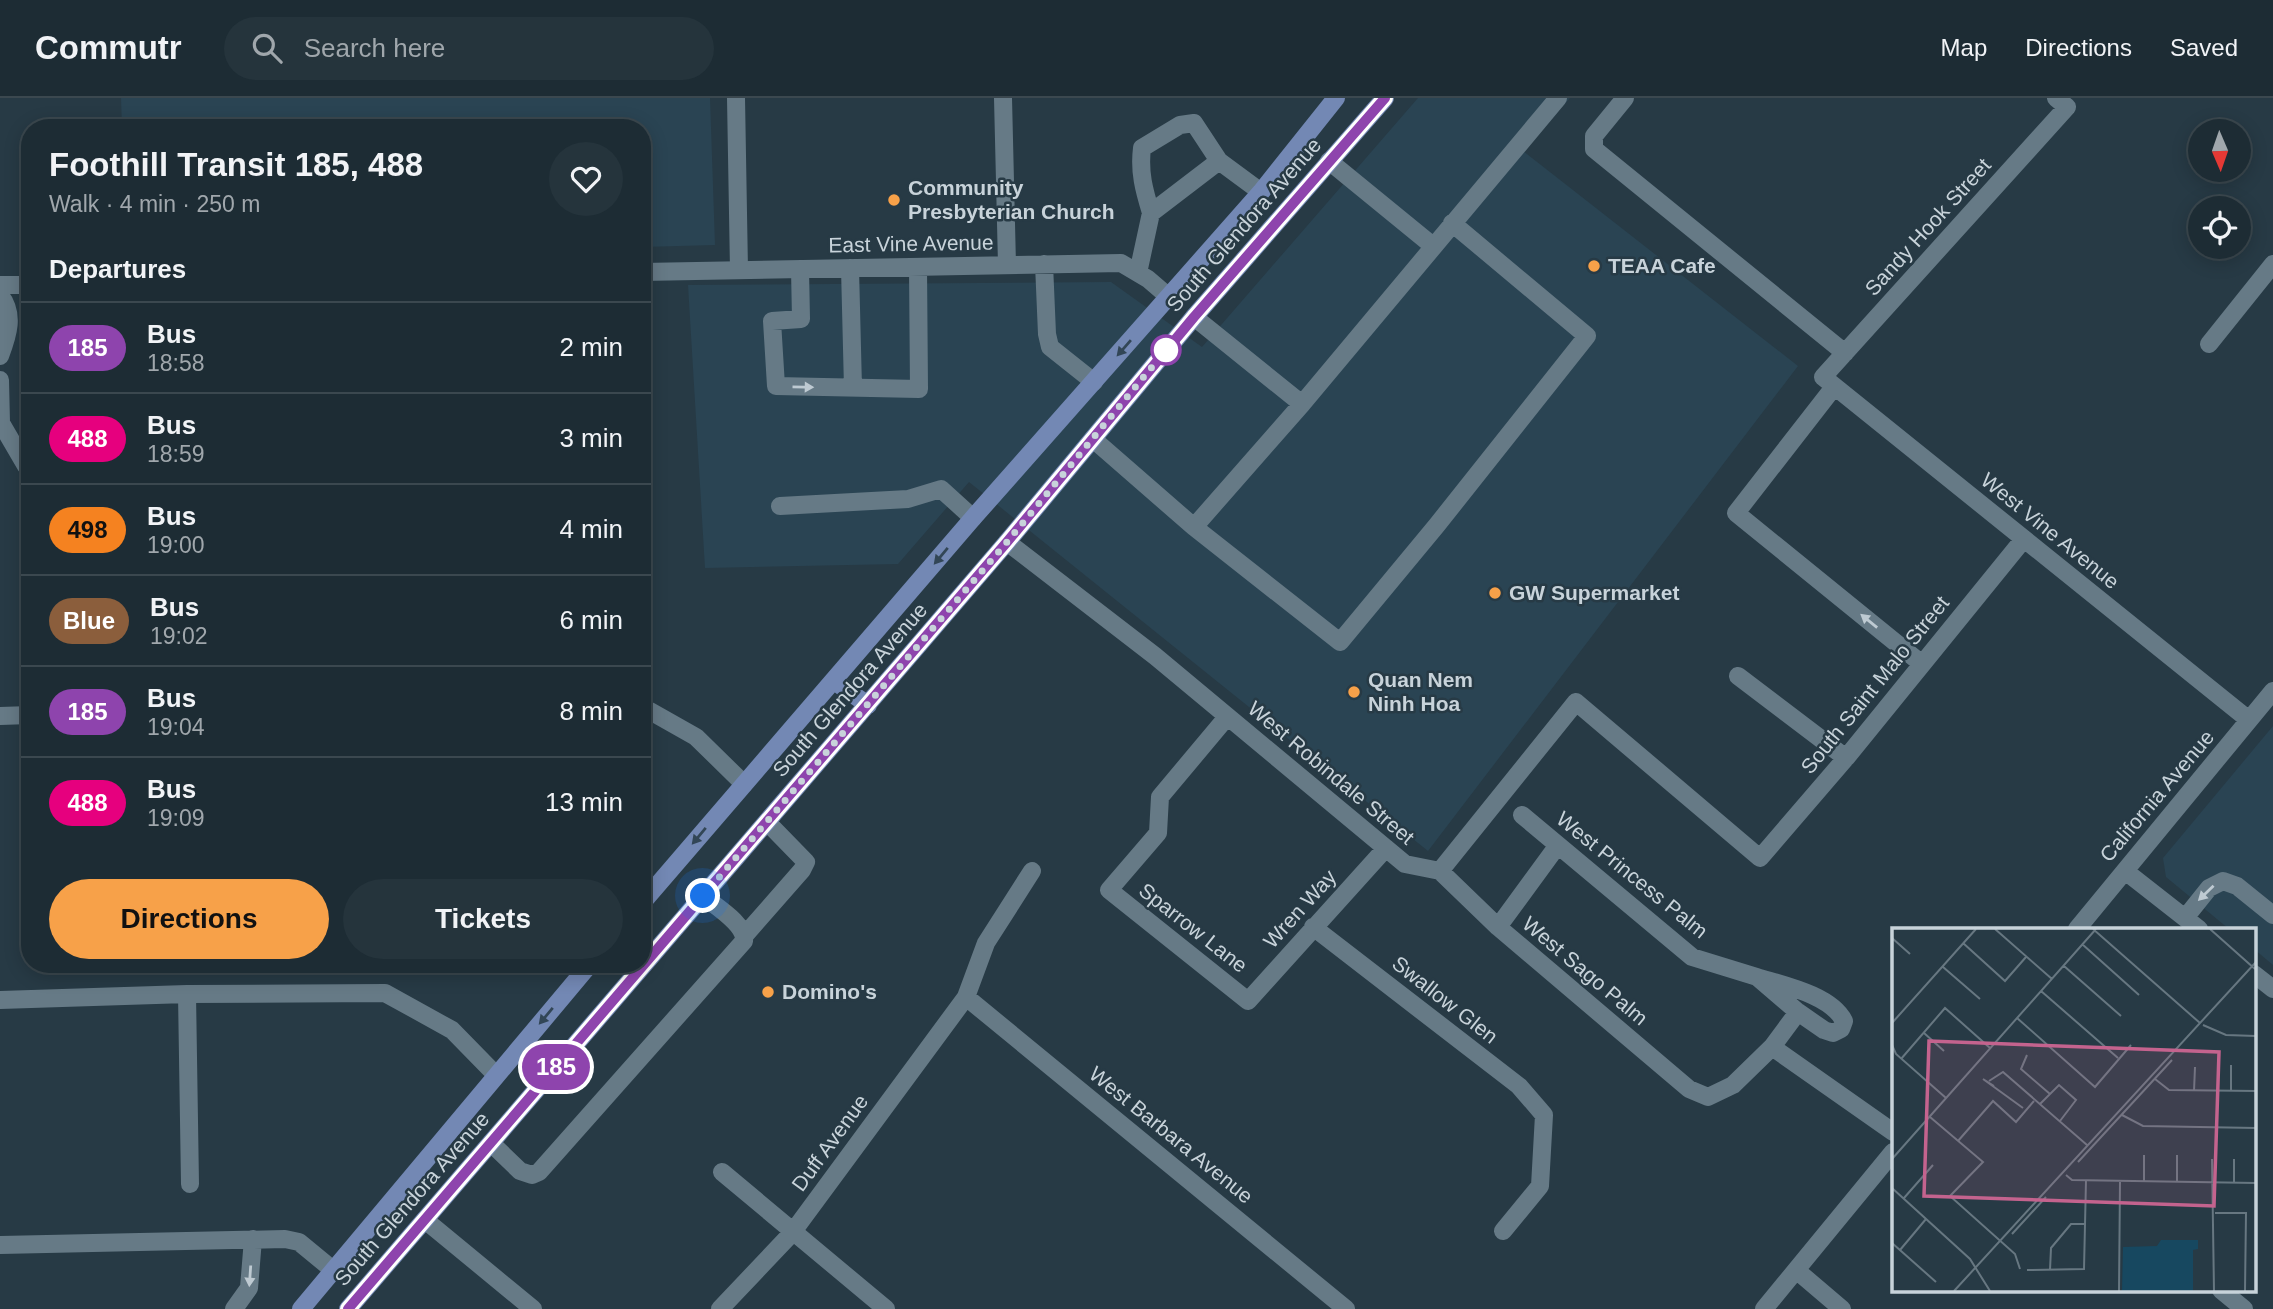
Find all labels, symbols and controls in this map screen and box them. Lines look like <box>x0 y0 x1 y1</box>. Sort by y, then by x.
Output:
search box <box>224 17 714 80</box>
text: Commutr <box>35 29 182 66</box>
icon: search <box>248 29 286 67</box>
text: Search here <box>304 33 445 63</box>
text: Map <box>1941 34 1987 61</box>
text: Directions <box>2025 34 2132 61</box>
text: Saved <box>2170 34 2238 61</box>
north arrow <box>2188 119 2250 182</box>
map controls <box>2188 119 2251 259</box>
street label: South Glendora Avenue <box>1162 133 1325 316</box>
button: heart <box>549 142 623 216</box>
text: Foothill Transit 185, 488 <box>49 146 423 183</box>
street label: Sandy Hook Street <box>1860 153 1995 300</box>
place label: Community Presbyterian Church <box>908 176 1115 223</box>
text: Walk · 4 min · 250 m <box>49 191 260 217</box>
marker: Community Presbyterian Church <box>886 192 902 208</box>
button: locate <box>2188 196 2251 259</box>
street label: East Vine Avenue <box>828 231 994 256</box>
text: Departures <box>49 254 186 284</box>
place label: TEAA Cafe <box>1608 254 1716 277</box>
marker: TEAA Cafe <box>1586 258 1602 274</box>
text: Bus <box>147 319 196 349</box>
text: 2 min <box>559 332 623 362</box>
text: 185 <box>67 334 108 361</box>
unlabelled marker <box>1151 335 1181 365</box>
one-way arrow <box>1116 339 1132 357</box>
text: 18:58 <box>147 350 205 376</box>
one-way arrow <box>792 381 814 393</box>
text: Bus <box>147 410 196 440</box>
text: 3 min <box>559 423 623 453</box>
text: 488 <box>67 425 108 452</box>
text: 18:59 <box>147 441 205 467</box>
street label: West Vine Avenue <box>1977 468 2124 593</box>
text: Bus <box>147 501 196 531</box>
text: 4 min <box>559 514 623 544</box>
text: 498 <box>67 516 108 543</box>
text: 19:00 <box>147 532 205 558</box>
one-way arrow <box>933 547 949 565</box>
place label: GW Supermarket <box>1509 581 1679 604</box>
marker: GW Supermarket <box>1487 585 1503 601</box>
street label: South Saint Malo Street <box>1796 591 1953 778</box>
text: Bus <box>150 592 199 622</box>
street label: South Glendora Avenue <box>768 598 931 781</box>
text: 6 min <box>559 605 623 635</box>
text: Blue <box>63 607 115 634</box>
one-way arrow <box>1861 614 1878 629</box>
text: 19:02 <box>150 623 208 649</box>
place label: Quan Nem Ninh Hoa <box>1368 668 1473 715</box>
text: Bus <box>147 683 196 713</box>
marker: Quan Nem Ninh Hoa <box>1346 684 1362 700</box>
text: 8 min <box>559 696 623 726</box>
street label: West Robindale Street <box>1244 696 1419 849</box>
text: 185 <box>67 698 108 725</box>
text: 19:04 <box>147 714 205 740</box>
street label: California Avenue <box>2095 725 2218 866</box>
text: Bus <box>147 774 196 804</box>
text: 13 min <box>545 787 623 817</box>
text: 488 <box>67 789 108 816</box>
text: 19:09 <box>147 805 205 831</box>
street label: West Princess Palm <box>1552 807 1712 943</box>
one-way arrow <box>692 828 707 845</box>
street label: Wren Way <box>1259 865 1341 952</box>
your location <box>685 878 720 913</box>
street label: Sparrow Lane <box>1135 878 1252 977</box>
button: Directions <box>49 879 329 959</box>
button: Tickets <box>343 879 623 959</box>
one-way arrow <box>2198 885 2215 901</box>
street label: West Sago Palm <box>1518 912 1652 1030</box>
inset map <box>1892 928 2256 1292</box>
street label: Swallow Glen <box>1388 951 1503 1048</box>
place label: Domino's <box>782 980 877 1003</box>
marker: Domino's <box>760 984 776 1000</box>
one-way arrow <box>539 1008 554 1025</box>
line badge: 185 <box>516 1044 596 1090</box>
text: 185 <box>536 1053 576 1080</box>
street label: West Barbara Avenue <box>1085 1062 1258 1208</box>
street label: Duff Avenue <box>787 1090 872 1195</box>
street label: South Glendora Avenue <box>330 1107 493 1290</box>
one-way arrow <box>244 1266 255 1288</box>

